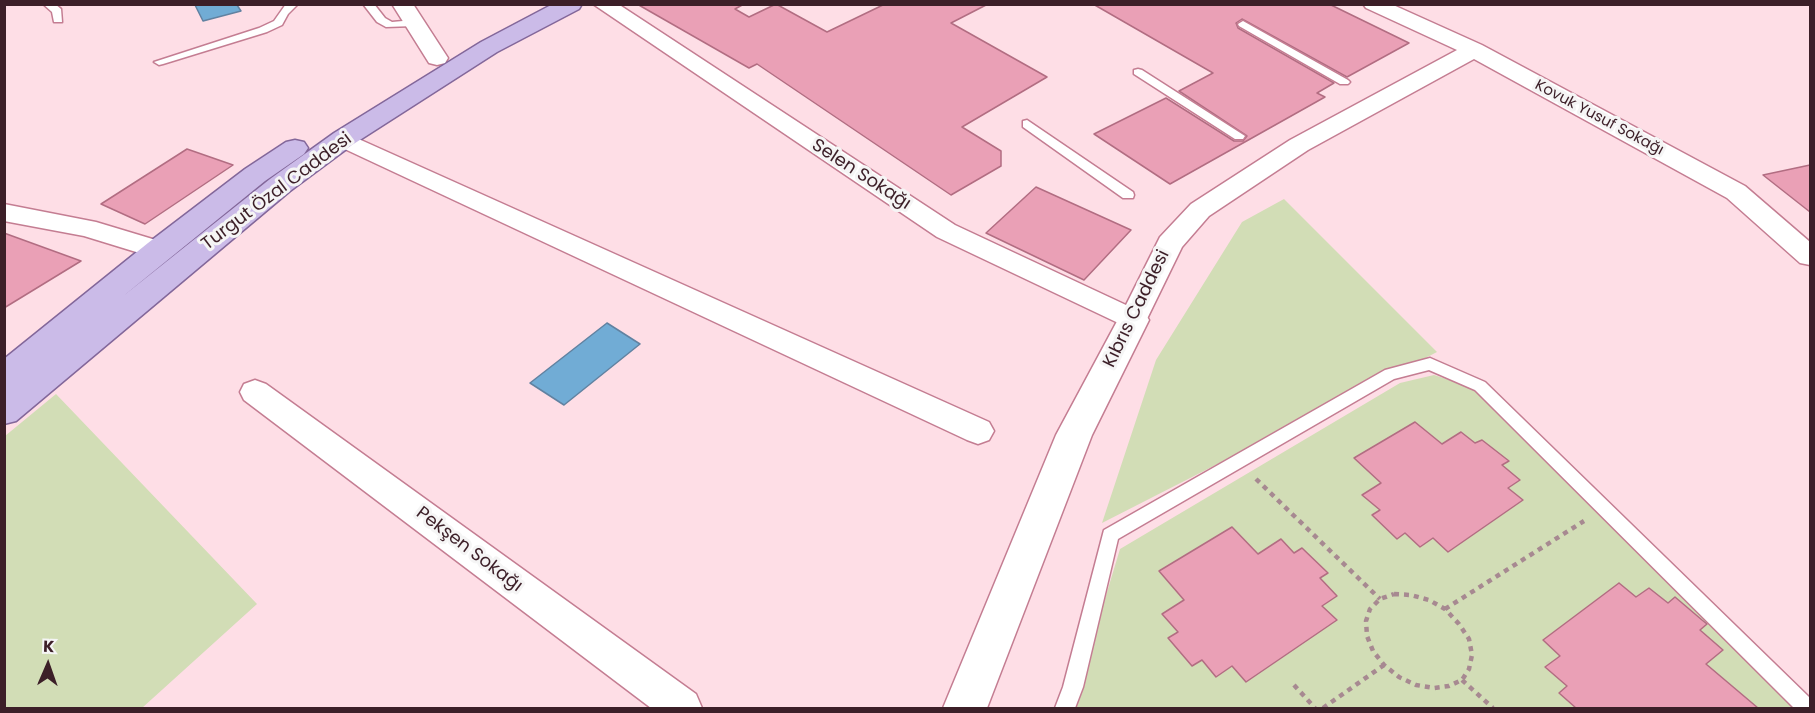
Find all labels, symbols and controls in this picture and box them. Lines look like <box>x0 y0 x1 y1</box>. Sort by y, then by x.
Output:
street label: Kovuk Yusuf Sokağı <box>1532 76 1666 160</box>
street label: Turgut Özal Caddesi <box>198 129 356 255</box>
street label: Selen Sokağı <box>807 135 915 215</box>
street label: Kıbrıs Caddesi <box>1099 247 1175 371</box>
street label: Pekşen Sokağı <box>411 503 527 597</box>
north arrow <box>18 635 78 695</box>
text: K <box>43 635 55 658</box>

